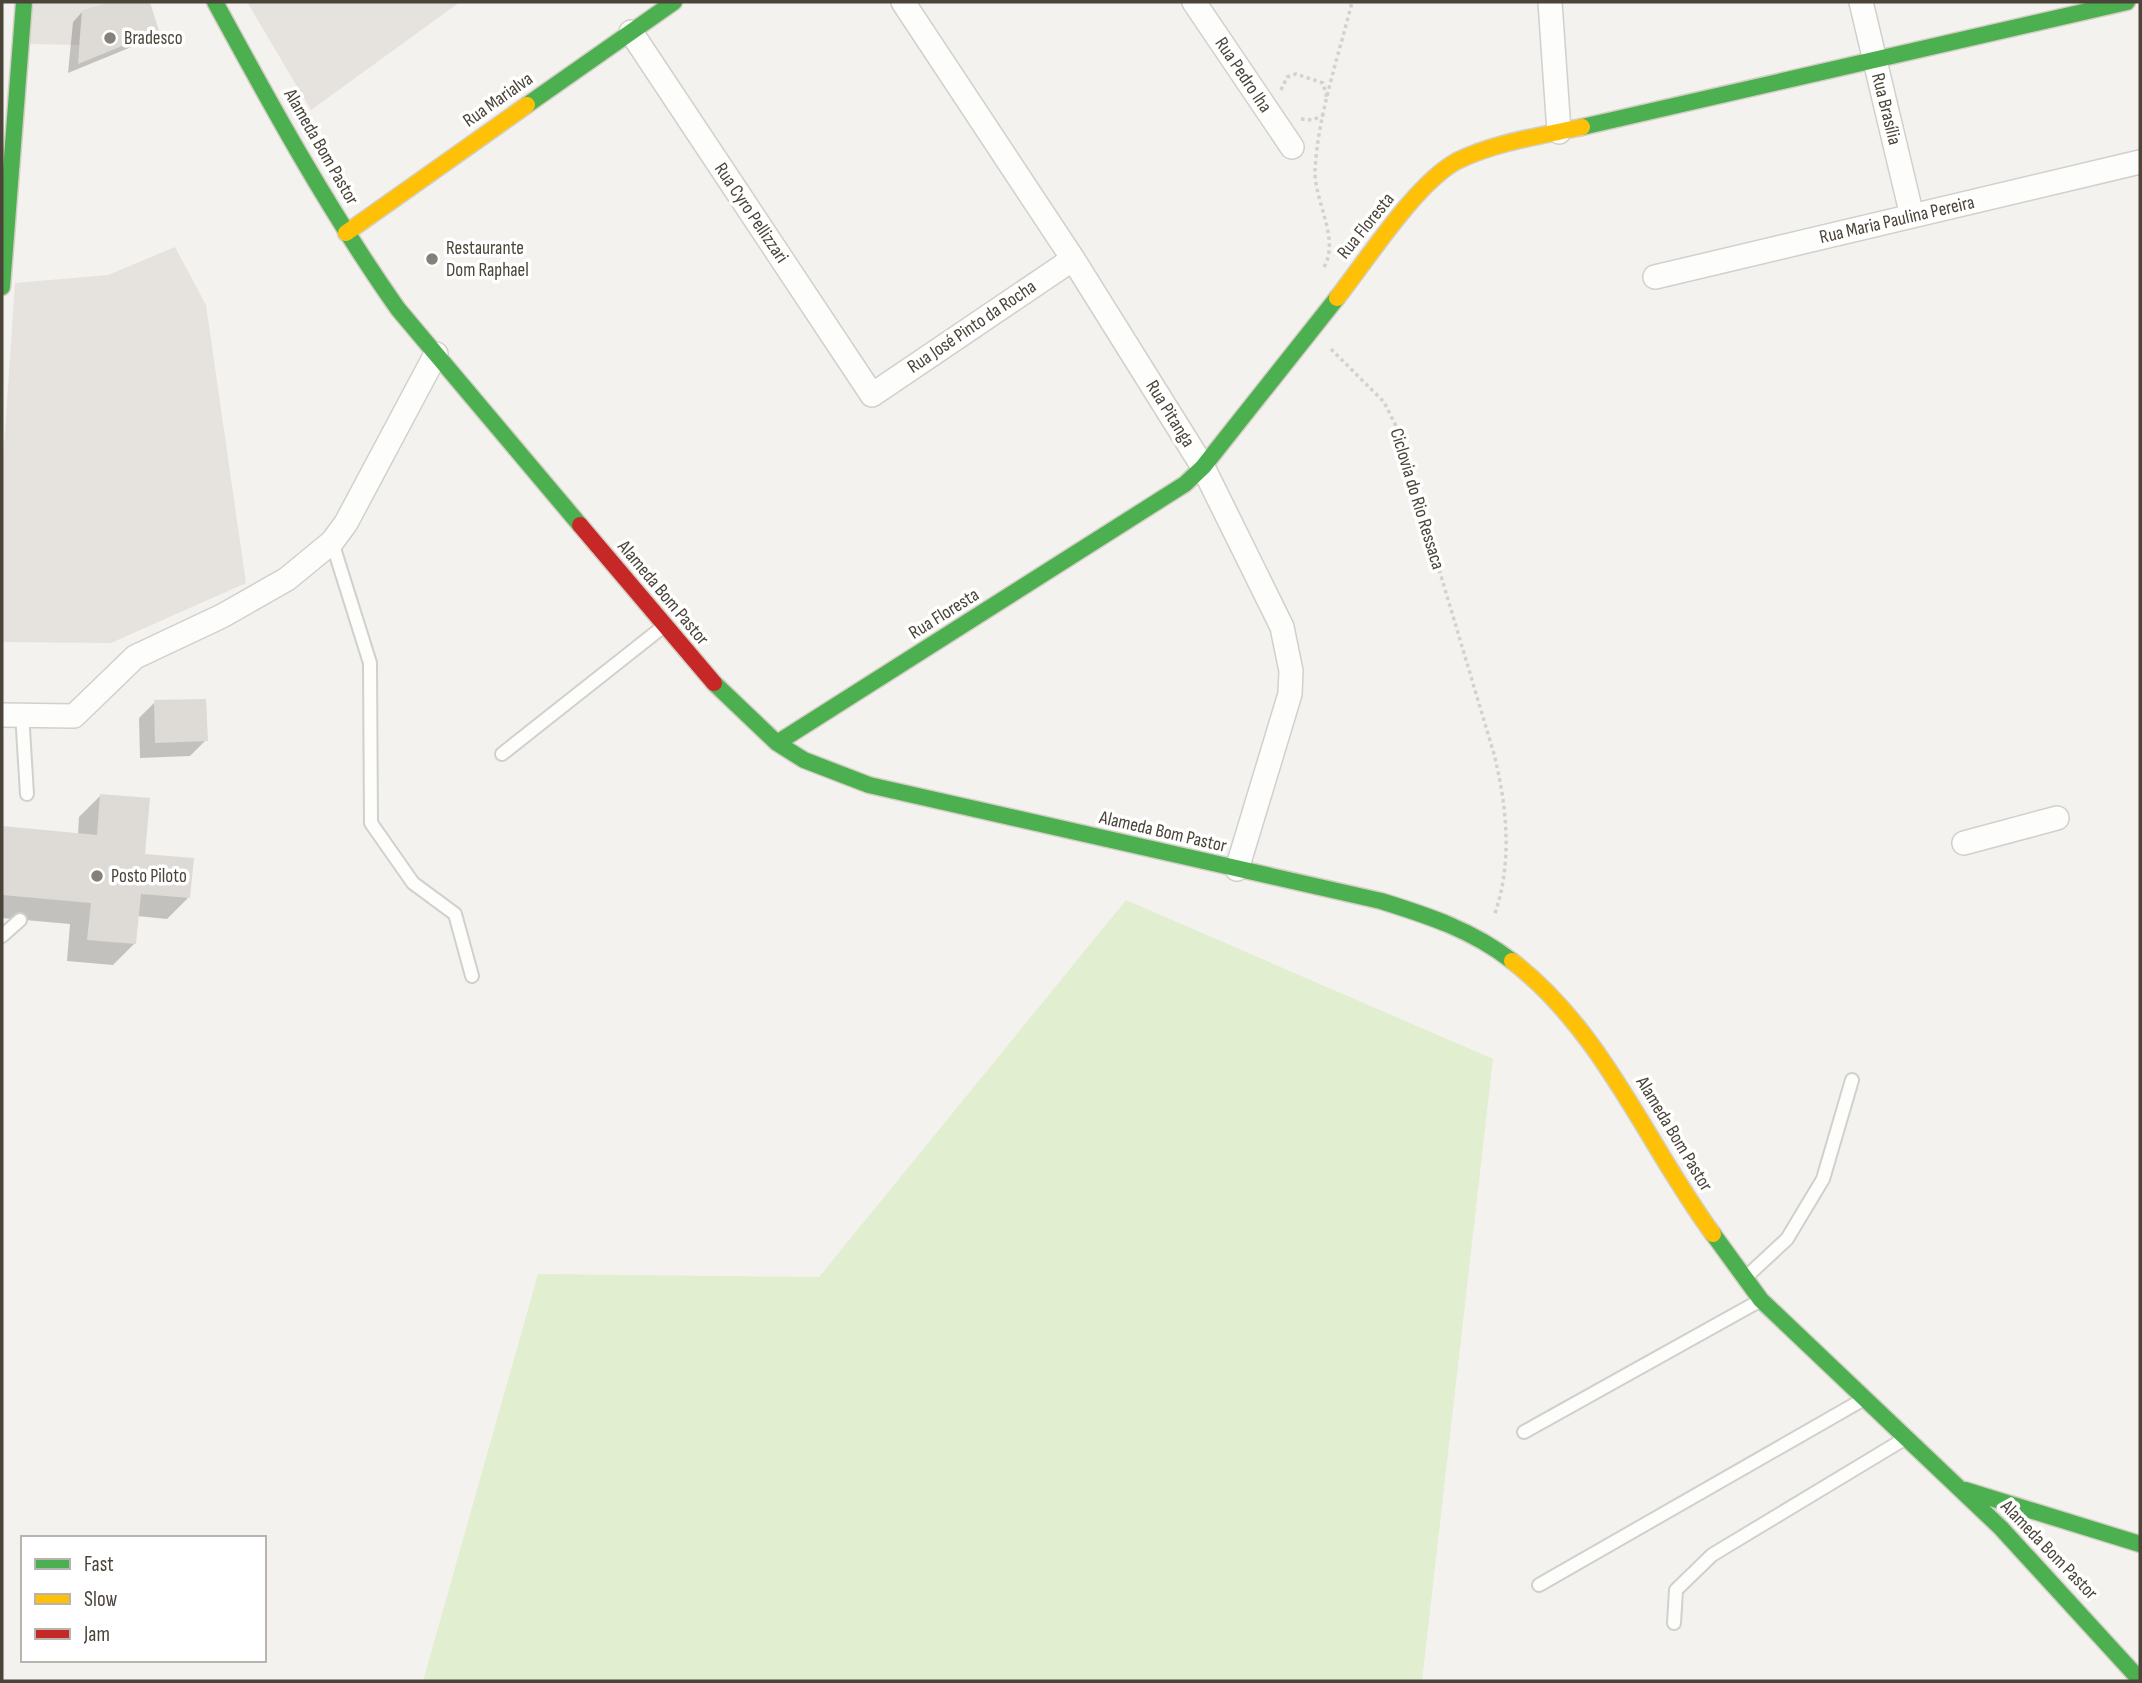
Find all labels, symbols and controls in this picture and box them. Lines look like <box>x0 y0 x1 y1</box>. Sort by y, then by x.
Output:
place label: Bradesco <box>124 27 183 50</box>
marker: Bradesco <box>102 30 118 46</box>
street label: Rua Pedro Iha <box>1209 33 1277 117</box>
street label: Rua Marialva <box>459 68 537 132</box>
street label: Rua Brasília <box>1866 71 1906 147</box>
street label: Alameda Bom Pastor <box>278 84 364 209</box>
street label: Rua Cyro Pellizzari <box>709 158 793 268</box>
street label: Rua Floresta <box>1332 188 1400 264</box>
street label: Rua Maria Paulina Pereira <box>1817 191 1977 249</box>
place label: Restaurante Dom Raphael <box>446 237 529 282</box>
marker: Restaurante Dom Raphael <box>424 251 440 267</box>
street label: Rua José Pinto da Rocha <box>903 275 1041 379</box>
street label: Rua Pitanga <box>1141 376 1199 452</box>
street label: Ciclovia do Rio Ressaca <box>1385 426 1449 572</box>
street label: Alameda Bom Pastor <box>612 535 714 651</box>
street label: Rua Floresta <box>905 583 983 645</box>
street label: Alameda Bom Pastor <box>1096 806 1229 858</box>
place label: Posto Piloto <box>111 865 187 888</box>
marker: Posto Piloto <box>89 868 105 884</box>
street label: Alameda Bom Pastor <box>1630 1072 1718 1196</box>
street label: Alameda Bom Pastor <box>1995 1495 2103 1605</box>
legend <box>21 1536 266 1662</box>
text: Fast <box>84 1552 114 1577</box>
text: Slow <box>84 1587 118 1612</box>
text: Jam <box>83 1622 110 1647</box>

